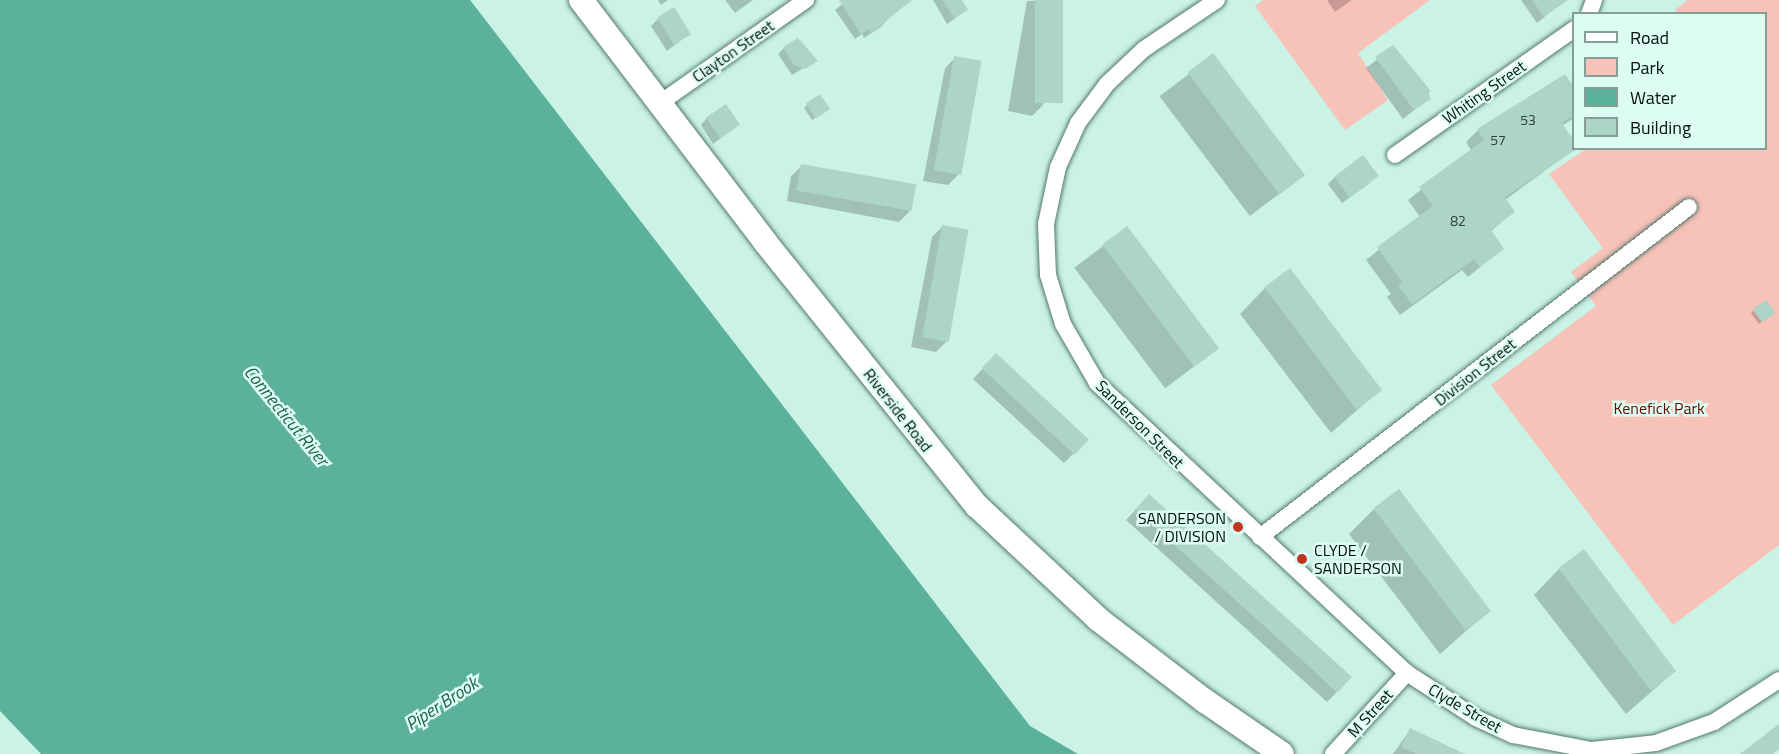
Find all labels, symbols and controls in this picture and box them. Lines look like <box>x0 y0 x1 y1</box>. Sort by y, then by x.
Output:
legend <box>1572 12 1767 150</box>
street label: Clayton Street <box>688 16 778 86</box>
text: Road <box>1630 24 1669 51</box>
text: Park <box>1630 54 1664 81</box>
street label: Whiting Street <box>1439 56 1529 128</box>
text: Water <box>1630 84 1676 111</box>
house number: 53 <box>1520 112 1536 128</box>
text: Building <box>1630 114 1691 141</box>
house number: 57 <box>1490 132 1506 148</box>
house number: 82 <box>1450 213 1466 229</box>
street label: Division Street <box>1431 334 1519 410</box>
water label: Connecticut River <box>239 362 333 470</box>
street label: Riverside Road <box>860 365 936 455</box>
street label: Sanderson Street <box>1092 376 1188 472</box>
park label: Kenefick Park <box>1613 398 1705 418</box>
place label: SANDERSON / DIVISION <box>1138 508 1226 546</box>
marker: SANDERSON / DIVISION <box>1231 520 1245 534</box>
place label: CLYDE / SANDERSON <box>1314 540 1402 578</box>
marker: CLYDE / SANDERSON <box>1295 552 1309 566</box>
water label: Piper Brook <box>402 673 482 735</box>
street label: Clyde Street <box>1425 679 1505 737</box>
street label: M Street <box>1343 685 1397 741</box>

